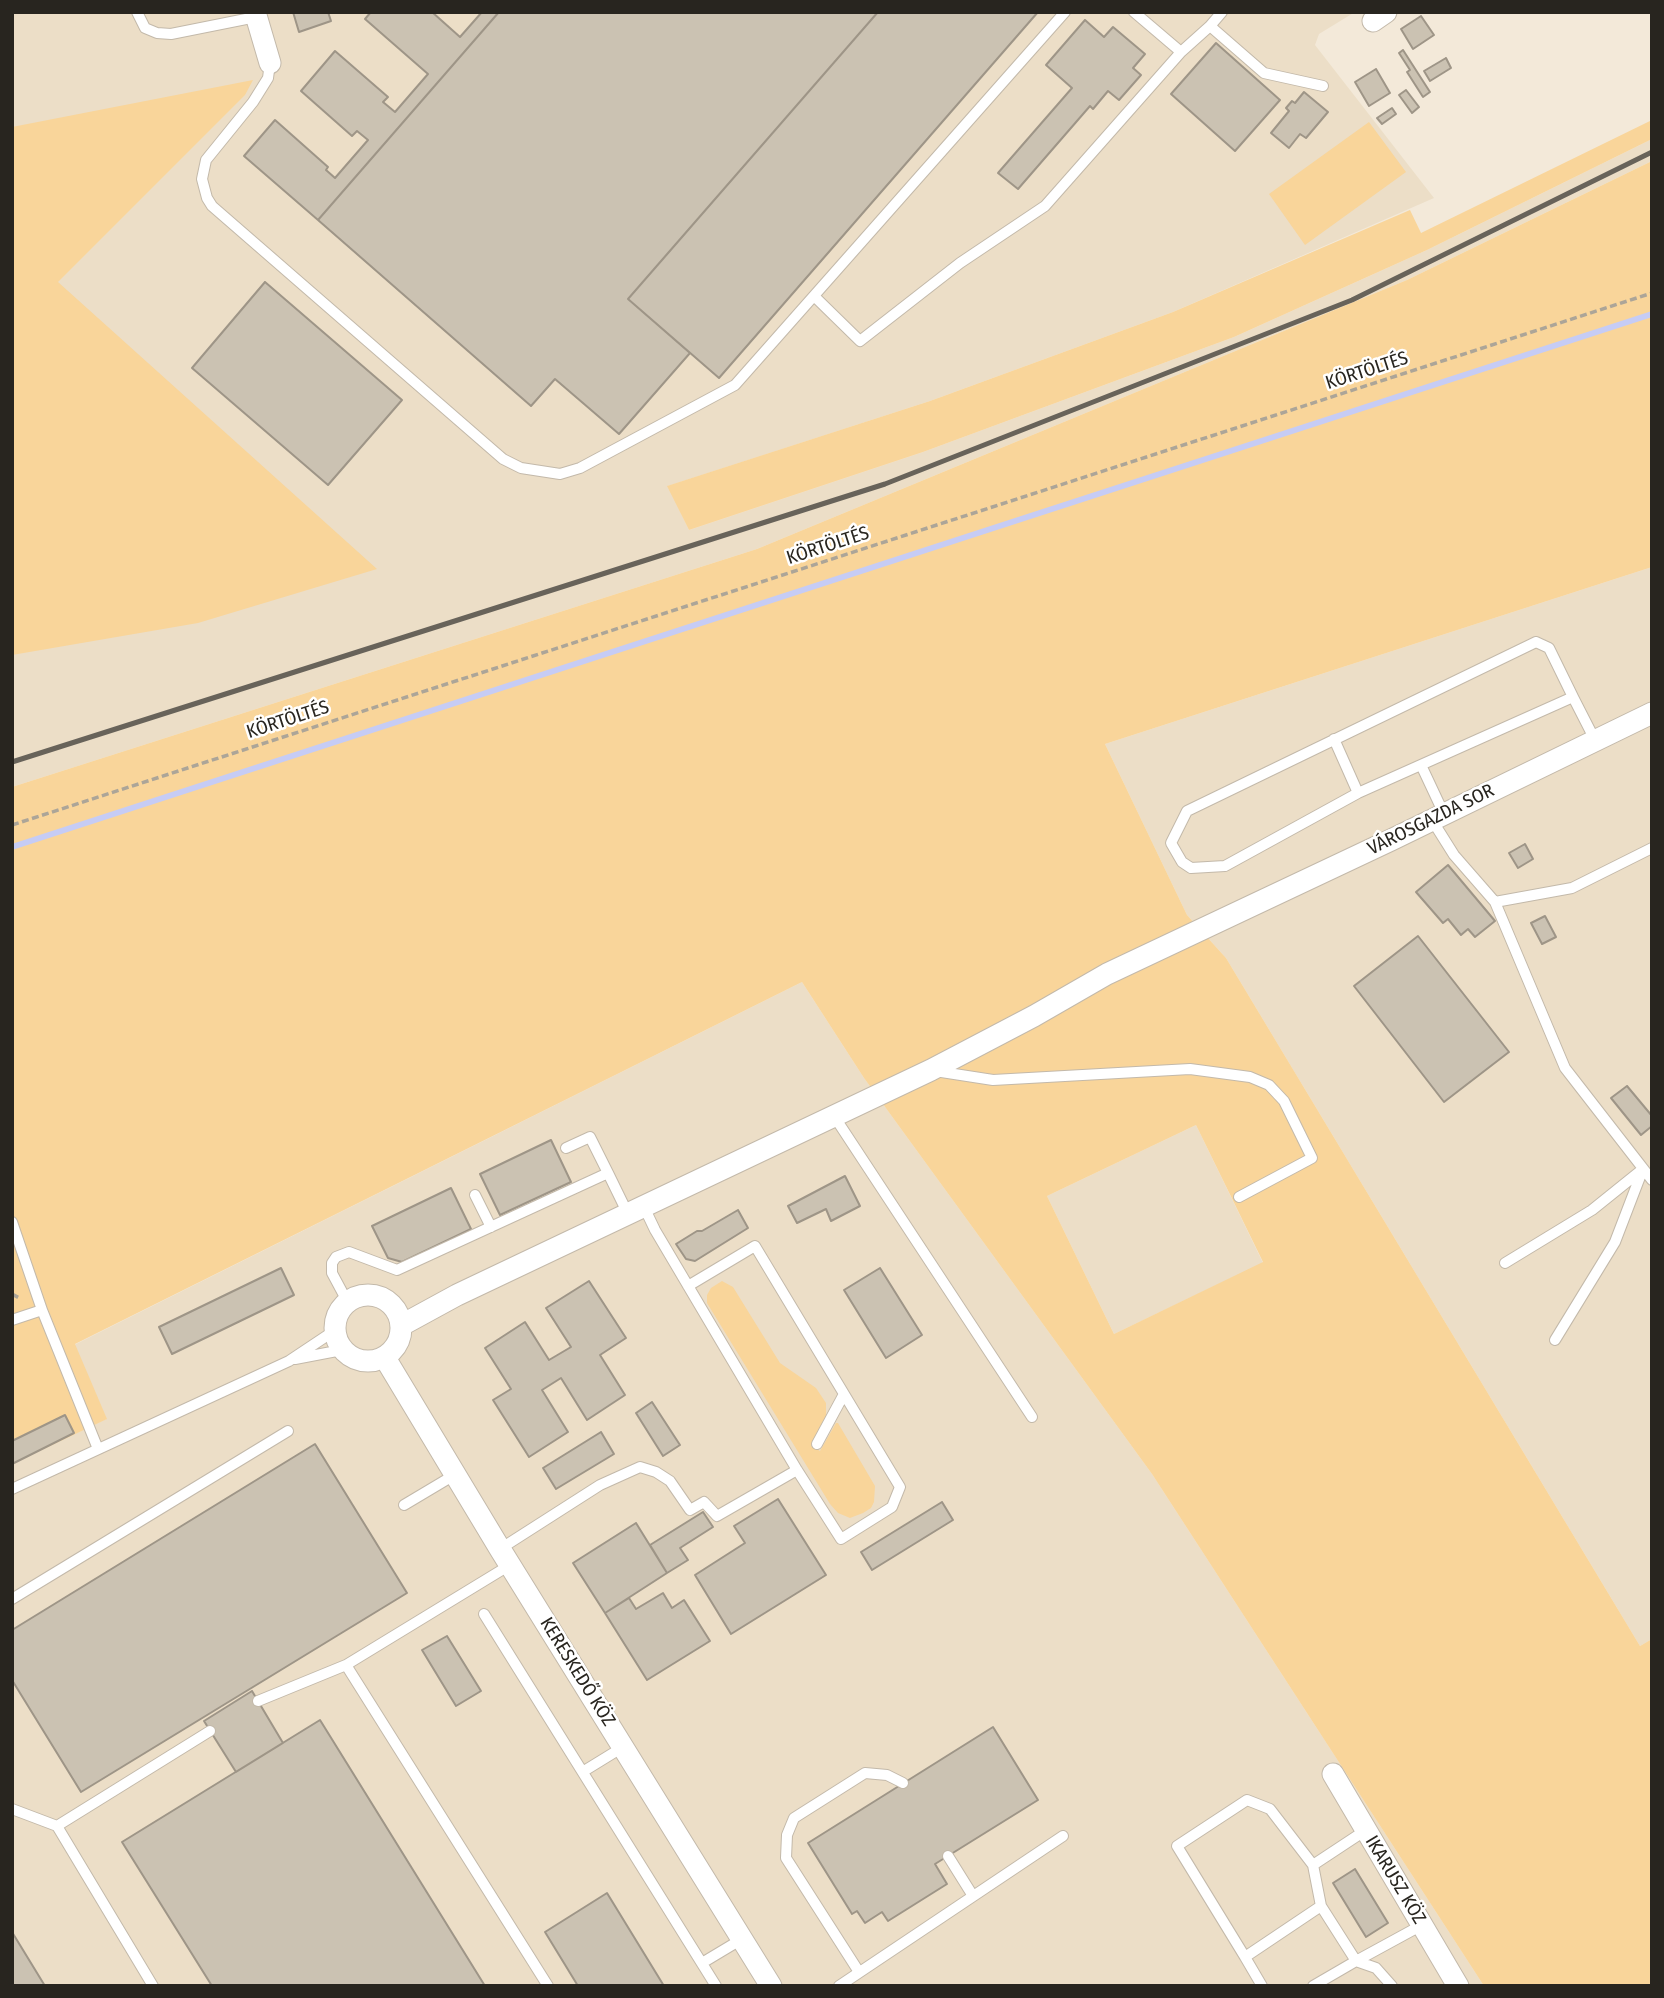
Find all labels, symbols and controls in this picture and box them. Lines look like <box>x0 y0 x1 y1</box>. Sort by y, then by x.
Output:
street label: KÖRTÖLTÉS <box>1323 347 1411 395</box>
street label: KÖRTÖLTÉS <box>784 522 872 570</box>
street label: KÖRTÖLTÉS <box>244 696 332 744</box>
street label: VÁROSGAZDA SOR <box>1364 780 1498 860</box>
street label: KERESKEDŐ KÖZ <box>534 1613 620 1731</box>
street label: IKARUSZ KÖZ <box>1360 1832 1430 1928</box>

